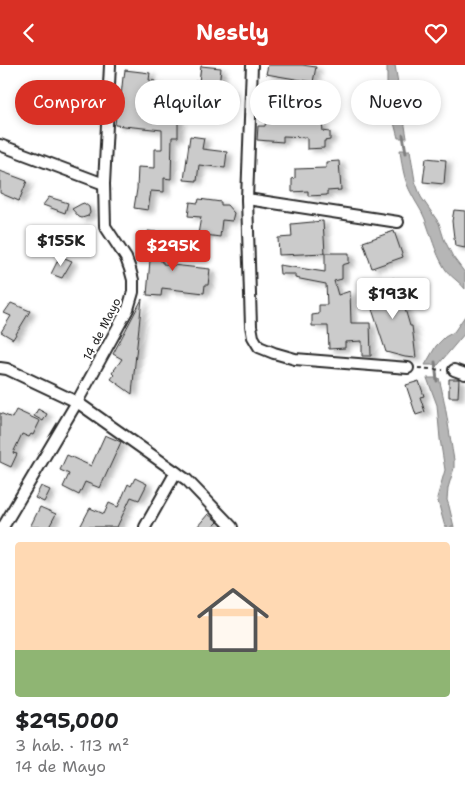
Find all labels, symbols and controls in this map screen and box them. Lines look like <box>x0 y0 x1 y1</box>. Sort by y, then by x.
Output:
text: Nestly <box>196 18 269 47</box>
icon: back <box>15 19 43 47</box>
icon: heart <box>422 19 450 47</box>
chip: Comprar <box>15 80 125 125</box>
chip: Alquilar <box>135 80 240 125</box>
chip: Filtros <box>250 80 341 125</box>
chip: Nuevo <box>351 80 441 125</box>
pin: $155K <box>26 225 96 267</box>
pin: $295K <box>138 229 208 272</box>
text: $155K <box>37 230 85 251</box>
text: $295K <box>146 235 200 256</box>
pin: $193K <box>358 277 428 320</box>
text: $193K <box>368 283 418 304</box>
street label: 14 de Mayo <box>79 295 125 363</box>
icon: home <box>188 575 278 665</box>
text: $295,000 <box>15 707 119 735</box>
text: 3 hab. · 113 m² <box>15 735 129 756</box>
text: 14 de Mayo <box>15 756 106 777</box>

